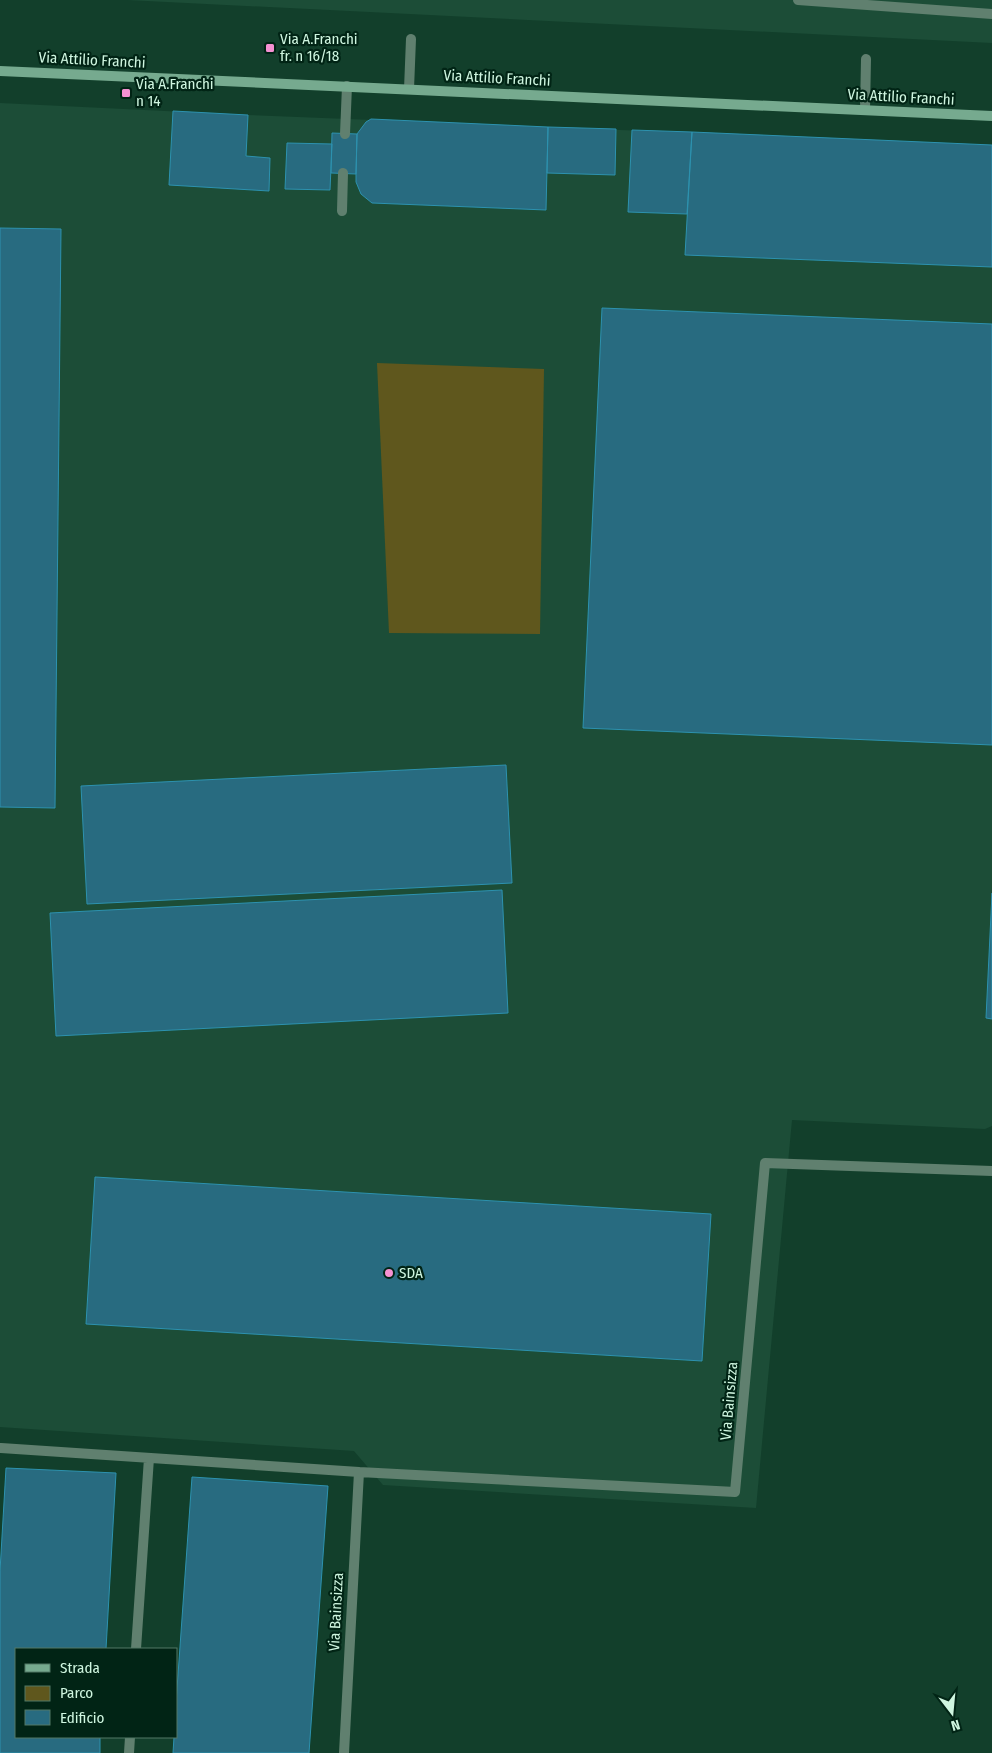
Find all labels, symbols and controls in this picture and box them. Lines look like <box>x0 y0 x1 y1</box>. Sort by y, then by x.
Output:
place label: Via A.Franchi fr. n 16/18 <box>280 30 358 65</box>
marker: Via A.Franchi fr. n 16/18 <box>264 42 276 54</box>
street label: Via Attilio Franchi <box>38 48 146 72</box>
street label: Via Attilio Franchi <box>443 66 551 90</box>
place label: Via A.Franchi n 14 <box>136 75 214 110</box>
street label: Via Attilio Franchi <box>847 85 955 109</box>
marker: Via A.Franchi n 14 <box>120 87 132 99</box>
place label: SDA <box>399 1264 423 1282</box>
marker: SDA <box>383 1267 395 1279</box>
street label: Via Bainsizza <box>717 1361 741 1441</box>
street label: Via Bainsizza <box>325 1572 347 1652</box>
legend <box>15 1648 178 1738</box>
text: Strada <box>60 1659 100 1677</box>
text: Parco <box>60 1684 93 1702</box>
north arrow <box>927 1688 977 1738</box>
text: Edificio <box>60 1709 105 1727</box>
text: N <box>949 1716 962 1734</box>

